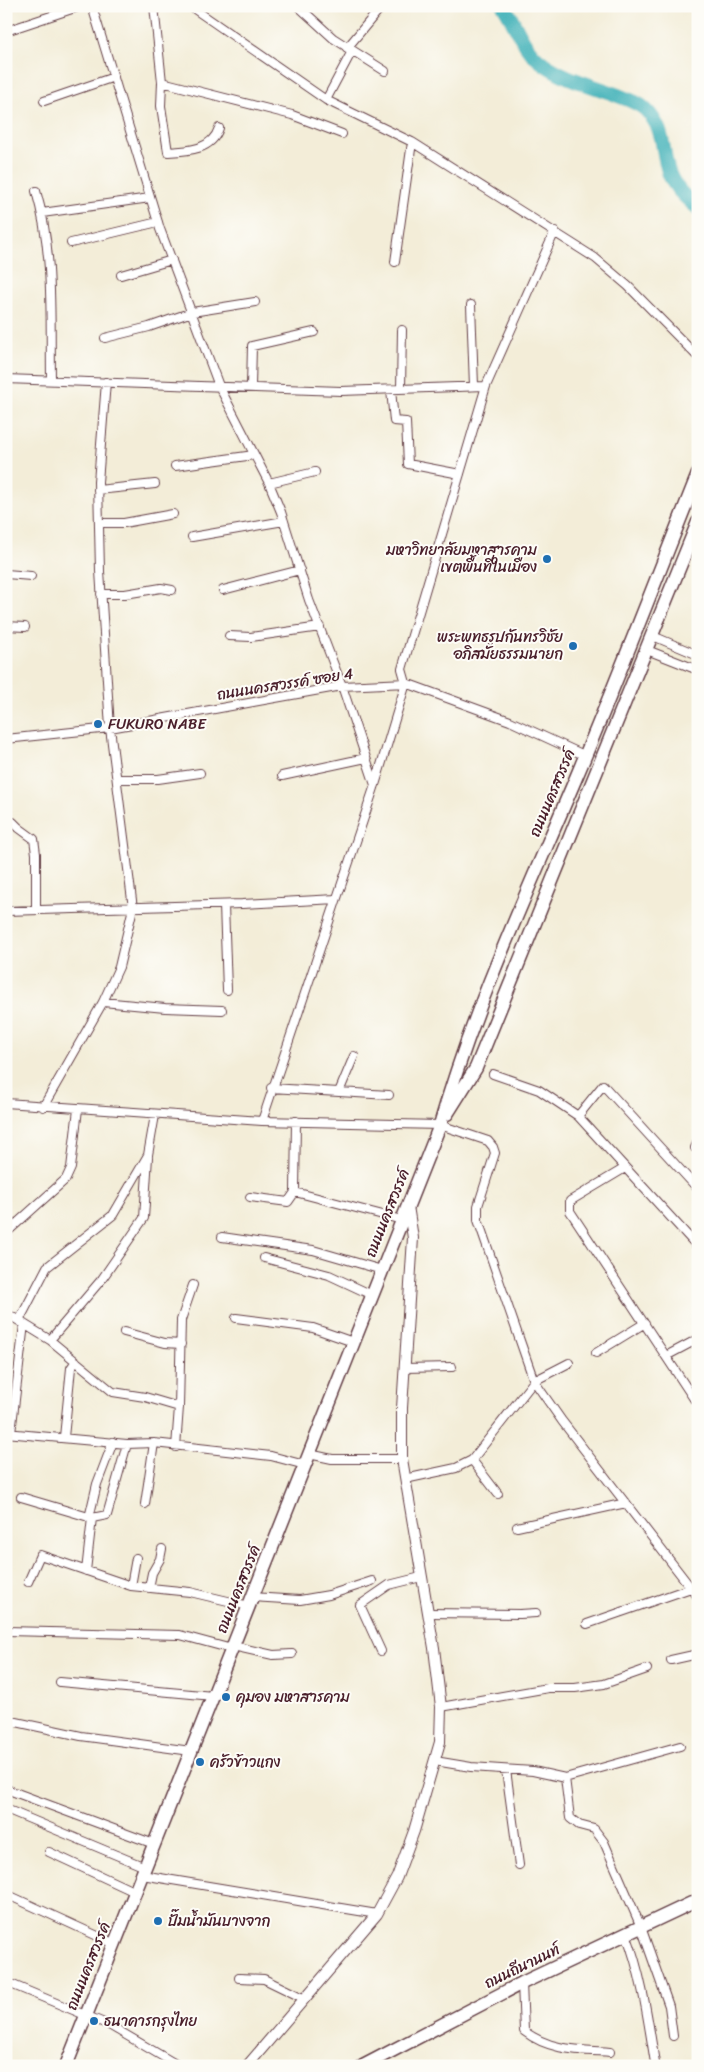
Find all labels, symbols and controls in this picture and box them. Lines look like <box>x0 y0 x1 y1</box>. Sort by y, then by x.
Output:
place label: มหาวิทยาลัยมหาสารคาม เขตพื้นที่ในเมือง <box>385 537 538 580</box>
marker: มหาวิทยาลัยมหาสารคาม เขตพื้นที่ในเมือง <box>541 553 553 565</box>
place label: พระพุทธรูปกันทรวิชัย อภิสมัยธรรมนายก <box>437 624 563 667</box>
marker: พระพุทธรูปกันทรวิชัย อภิสมัยธรรมนายก <box>567 640 579 652</box>
street label: ถนนนครสวรรค์ ซอย 4 <box>215 660 355 708</box>
place label: FUKURO NABE <box>108 711 207 737</box>
marker: FUKURO NABE <box>92 718 104 730</box>
street label: ถนนนครสวรรค์ <box>522 742 583 841</box>
street label: ถนนนครสวรรค์ <box>357 1162 418 1261</box>
street label: ถนนนครสวรรค์ <box>208 1538 269 1637</box>
place label: คุมอง มหาสารคาม <box>236 1684 351 1710</box>
marker: คุมอง มหาสารคาม <box>220 1691 232 1703</box>
place label: ครัวข้าวแกง <box>210 1749 281 1775</box>
marker: ครัวข้าวแกง <box>194 1756 206 1768</box>
place label: ปั๊มน้ำมันบางจาก <box>168 1908 271 1934</box>
street label: ถนนนครสวรรค์ <box>58 1915 119 2014</box>
marker: ปั๊มน้ำมันบางจาก <box>152 1915 164 1927</box>
street label: ถนนถีนานนท์ <box>480 1935 567 1996</box>
place label: ธนาคารกรุงไทย <box>104 2008 198 2034</box>
marker: ธนาคารกรุงไทย <box>88 2015 100 2027</box>

